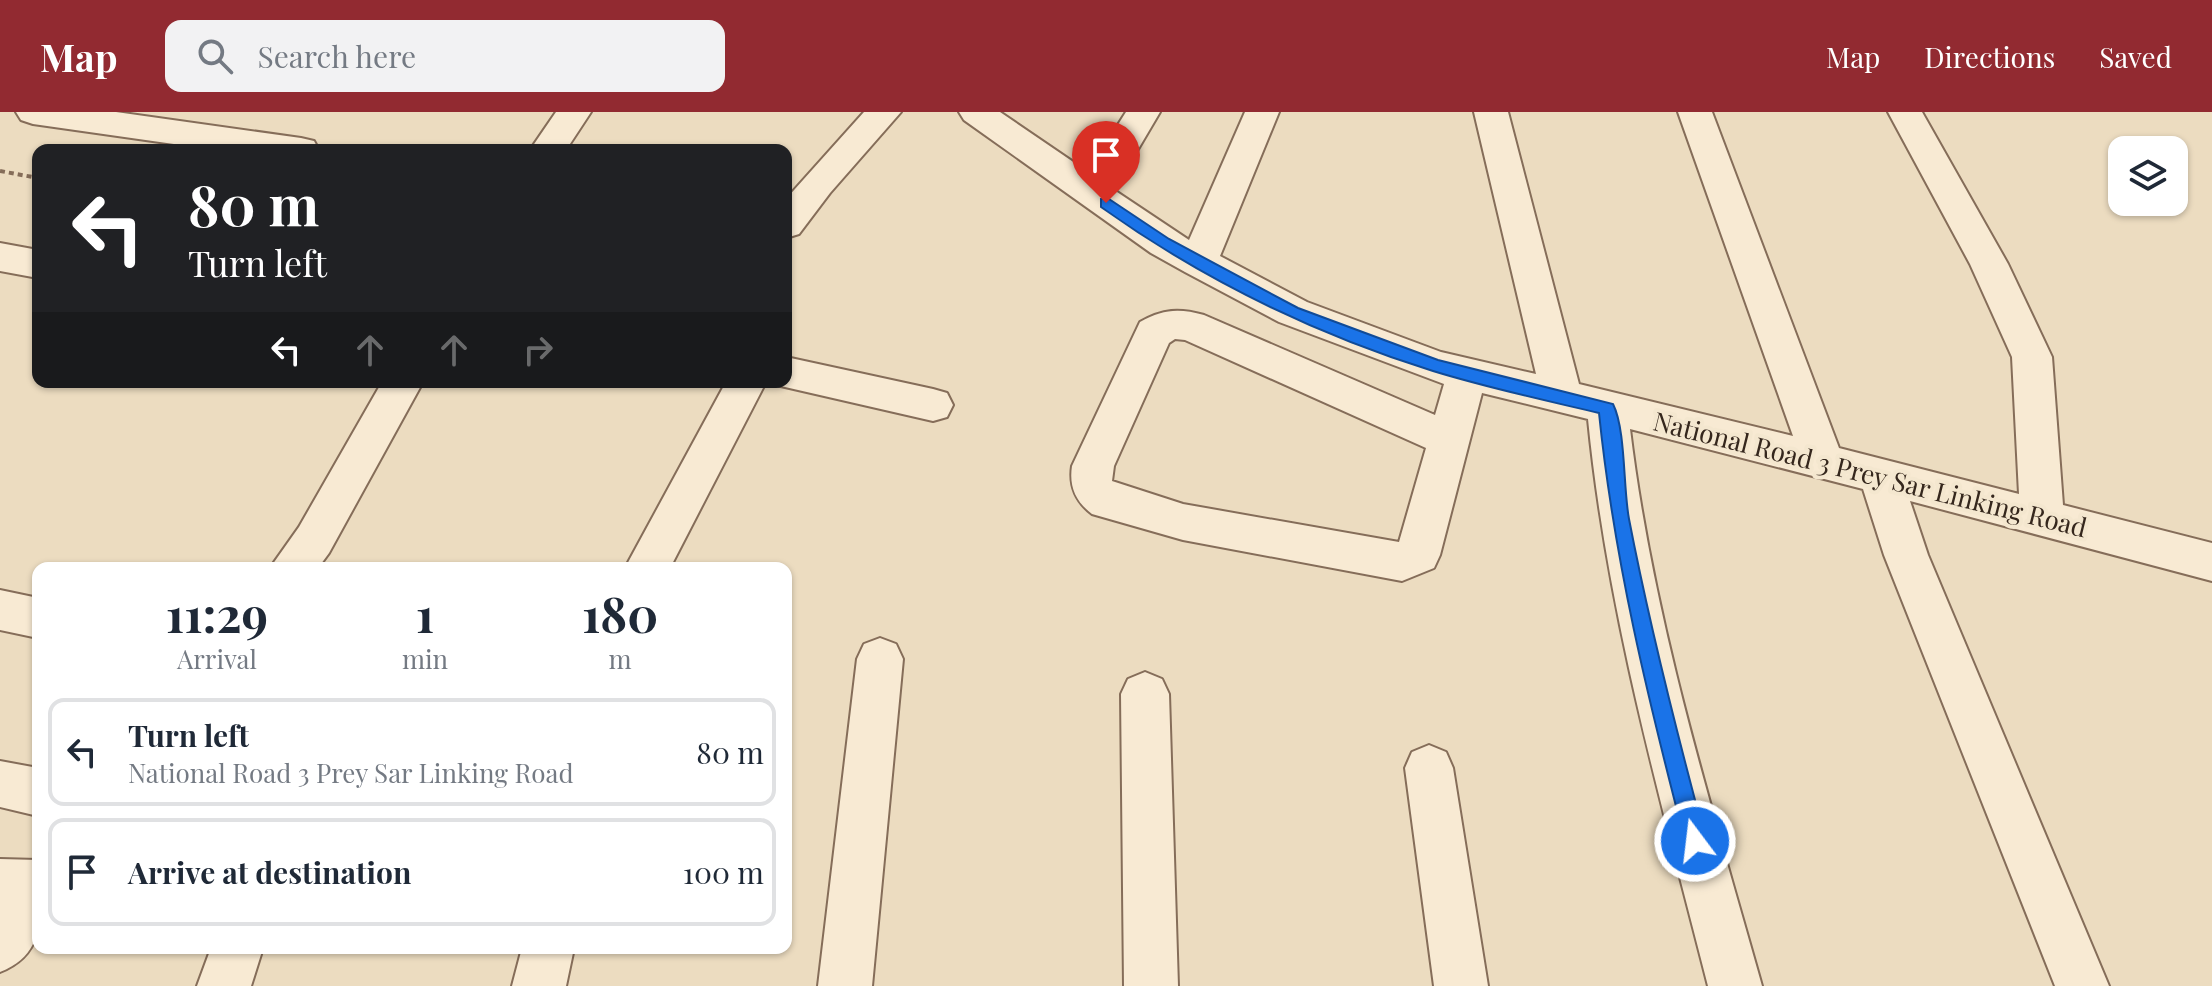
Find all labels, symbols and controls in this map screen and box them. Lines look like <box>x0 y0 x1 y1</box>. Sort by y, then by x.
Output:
search box <box>165 20 725 92</box>
text: Map <box>40 31 117 82</box>
icon: search <box>193 34 237 78</box>
text: Search here <box>257 36 416 76</box>
text: Map <box>1826 38 1880 75</box>
text: Directions <box>1924 38 2055 75</box>
text: Saved <box>2099 38 2172 75</box>
pin <box>1072 121 1140 203</box>
icon: arrive <box>1084 133 1128 177</box>
map controls <box>2108 136 2188 216</box>
button: layers <box>2108 136 2188 216</box>
text: 80 m <box>188 166 319 241</box>
icon: left <box>56 176 160 280</box>
text: Turn left <box>188 238 327 286</box>
icon: left <box>264 328 308 372</box>
icon: ahead <box>348 328 392 372</box>
icon: ahead <box>432 328 476 372</box>
icon: right <box>516 328 560 372</box>
street label: National Road 3 Prey Sar Linking Road <box>1650 403 2091 544</box>
text: 11:29 <box>166 581 268 645</box>
text: 1 <box>416 581 434 645</box>
text: 180 <box>582 581 658 645</box>
text: Arrival <box>177 641 257 676</box>
text: min <box>402 641 448 676</box>
text: m <box>609 641 632 676</box>
text: Turn left <box>128 715 249 755</box>
icon: left <box>60 730 104 774</box>
text: 80 m <box>696 732 764 772</box>
text: National Road 3 Prey Sar Linking Road <box>128 755 574 790</box>
position arrow <box>1653 799 1737 883</box>
icon: arrive <box>60 850 104 894</box>
text: Arrive at destination <box>128 852 411 892</box>
text: 100 m <box>683 852 764 892</box>

